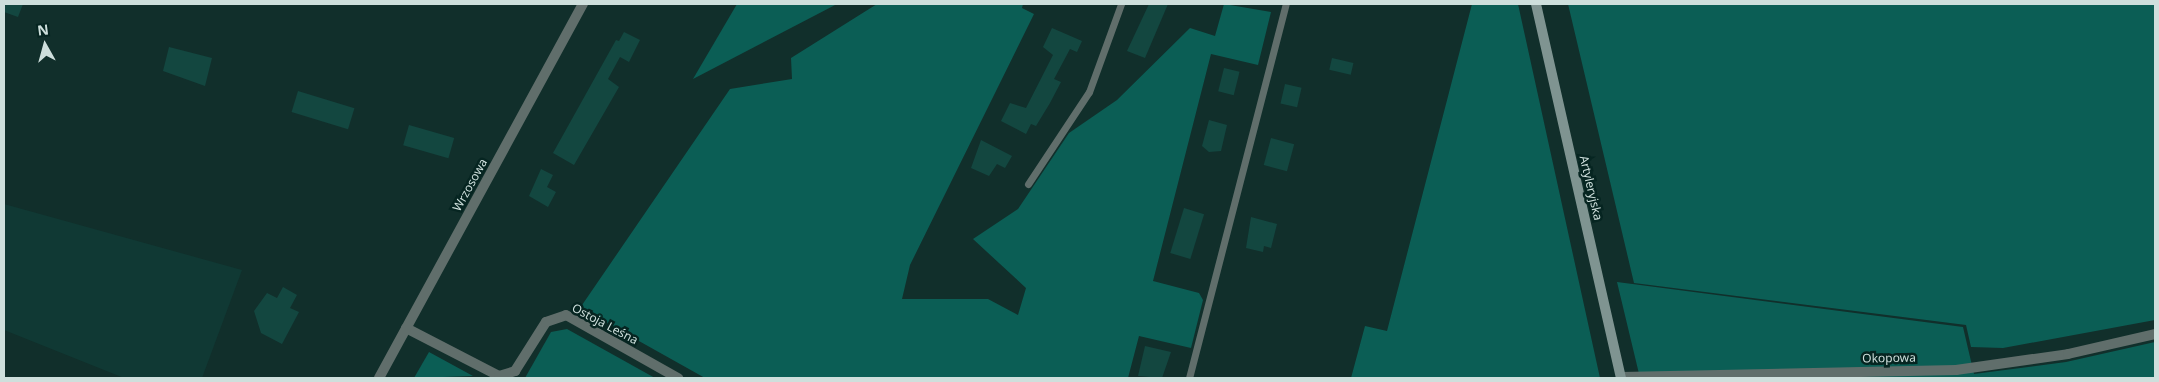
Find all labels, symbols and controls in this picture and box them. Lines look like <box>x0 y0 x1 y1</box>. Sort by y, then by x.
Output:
text: N <box>36 19 50 40</box>
north arrow <box>20 20 70 70</box>
street label: Artyleryjska <box>1577 154 1605 222</box>
street label: Wrzosowa <box>450 156 490 214</box>
street label: Ostoja Leśna <box>570 301 640 347</box>
street label: Okopowa <box>1862 350 1916 366</box>

